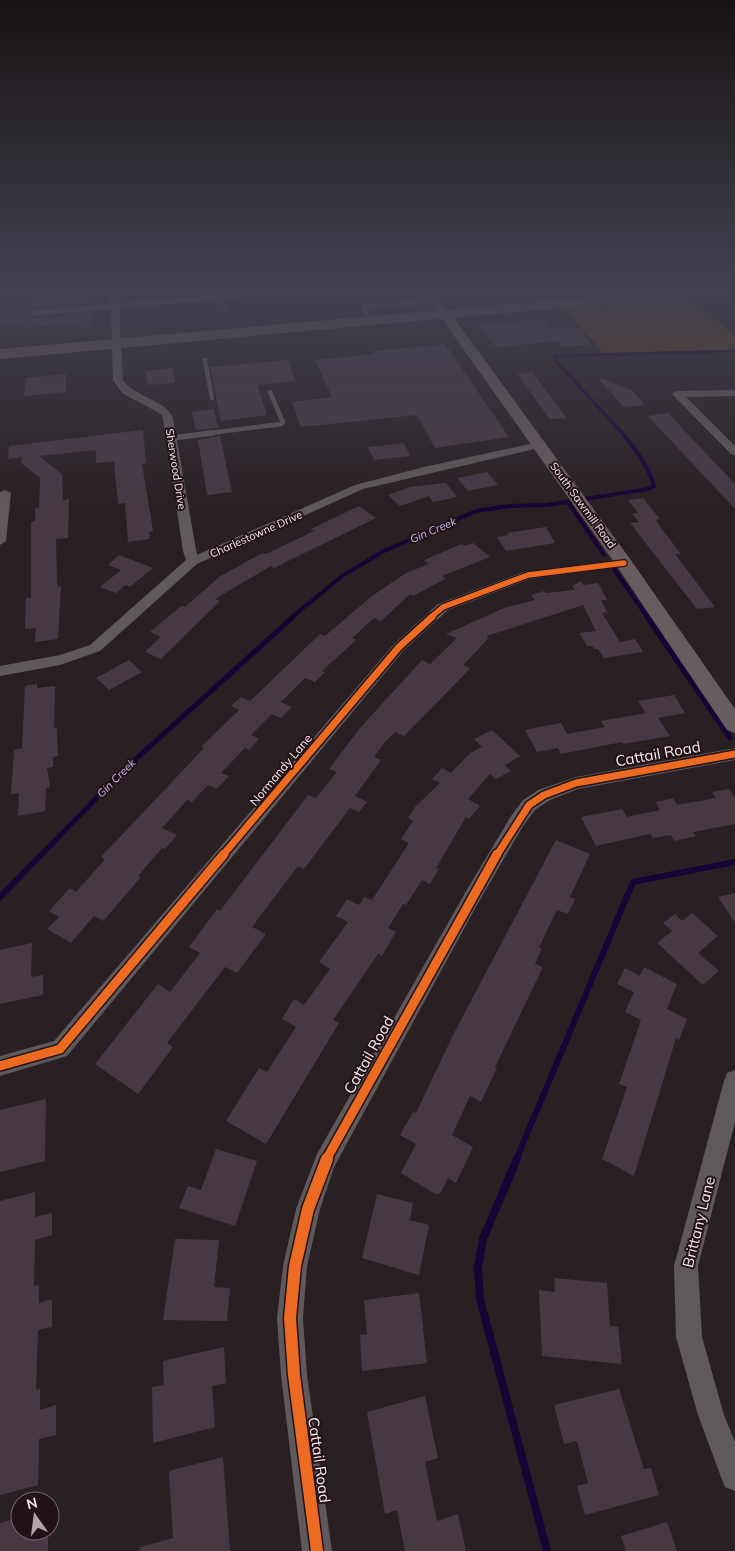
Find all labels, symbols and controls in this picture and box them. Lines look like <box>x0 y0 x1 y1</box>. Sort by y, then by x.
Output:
street label: Sherwood Drive <box>163 428 189 510</box>
street label: South Sawmill Road <box>547 459 619 551</box>
street label: Charlestowne Drive <box>207 507 305 561</box>
water label: Gin Creek <box>408 514 459 546</box>
street label: Normandy Lane <box>246 731 315 809</box>
street label: Cattail Road <box>614 737 702 770</box>
water label: Gin Creek <box>94 755 139 800</box>
street label: Cattail Road <box>339 1012 398 1097</box>
street label: Brittany Lane <box>678 1174 719 1269</box>
street label: Cattail Road <box>304 1416 335 1504</box>
north arrow <box>10 1491 60 1541</box>
text: N <box>25 1493 39 1513</box>

